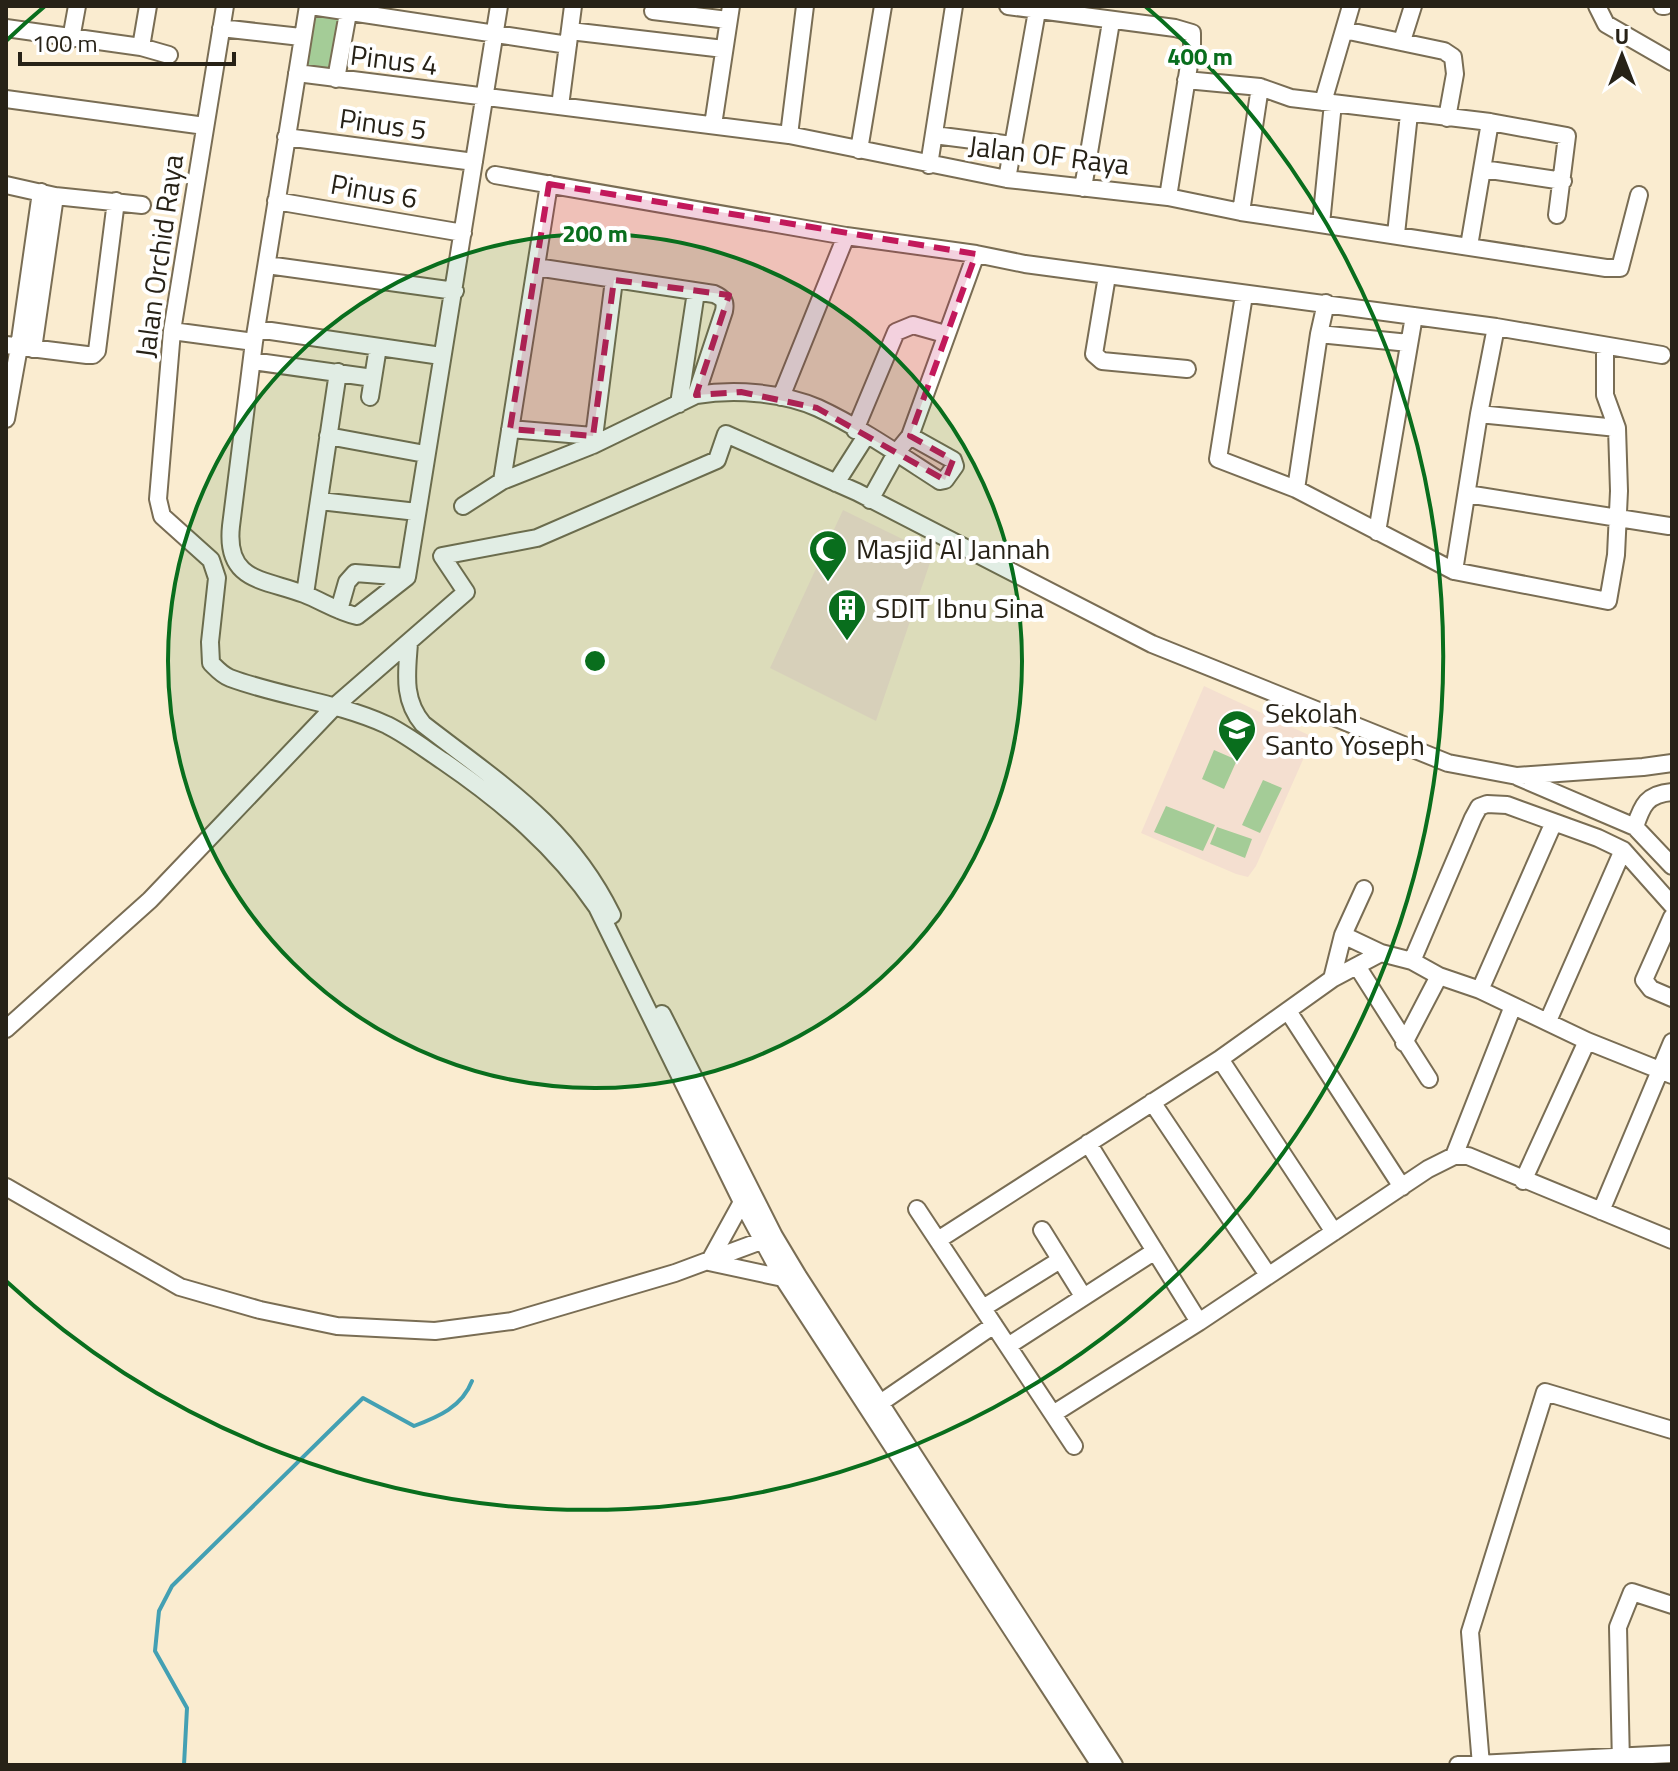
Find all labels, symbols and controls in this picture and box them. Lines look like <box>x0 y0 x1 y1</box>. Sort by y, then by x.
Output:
scale bar <box>20 16 234 66</box>
north arrow <box>1582 16 1662 96</box>
text: U <box>1615 19 1629 53</box>
text: 100 m <box>32 25 98 61</box>
street label: Pinus 4 <box>348 33 440 86</box>
text: 400 m <box>1167 38 1233 74</box>
street label: Pinus 5 <box>337 96 429 151</box>
street label: Jalan OF Raya <box>966 123 1132 186</box>
street label: Jalan Orchid Raya <box>123 152 194 360</box>
street label: Pinus 6 <box>327 162 421 219</box>
text: 200 m <box>562 215 628 251</box>
place label: Masjid Al Jannah <box>856 527 1050 570</box>
mosque icon: Masjid Al Jannah <box>807 528 849 583</box>
place label: SDIT Ibnu Sina <box>875 586 1044 629</box>
building icon: SDIT Ibnu Sina <box>826 587 868 642</box>
centre of rings <box>581 647 609 675</box>
place label: Sekolah Santo Yoseph <box>1265 691 1425 766</box>
school or university icon: Sekolah Santo Yoseph <box>1216 708 1258 763</box>

